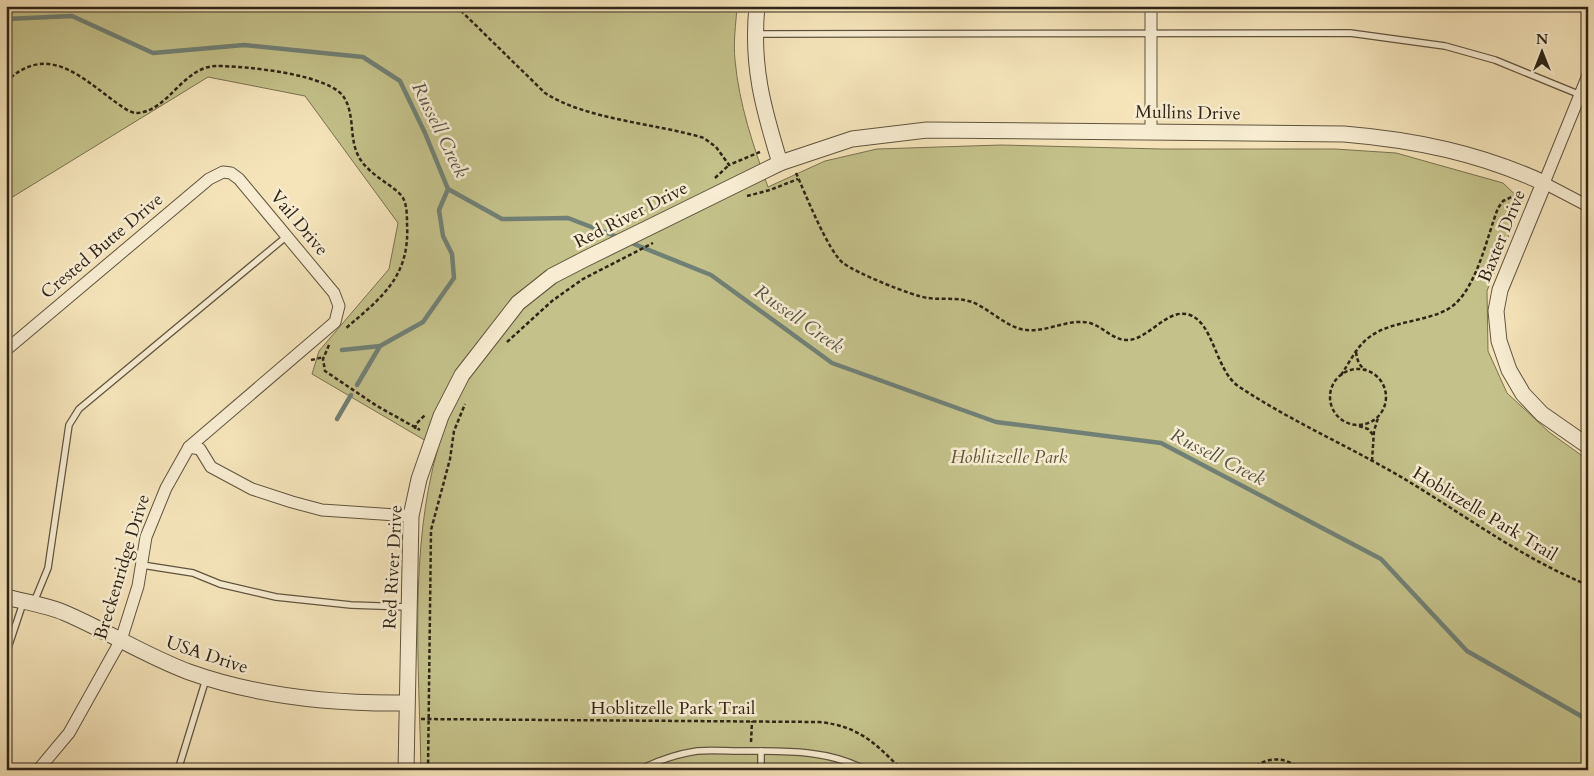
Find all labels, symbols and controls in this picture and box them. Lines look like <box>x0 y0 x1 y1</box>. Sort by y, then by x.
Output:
north arrow <box>1516 28 1566 78</box>
text: N <box>1536 30 1548 49</box>
water label: Russell Creek <box>406 78 475 183</box>
street label: Mullins Drive <box>1135 100 1241 126</box>
street label: Red River Drive <box>570 176 692 254</box>
street label: Vail Drive <box>264 185 334 261</box>
street label: Baxter Drive <box>1472 186 1532 286</box>
street label: Crested Butte Drive <box>35 187 169 305</box>
water label: Russell Creek <box>749 279 849 360</box>
water label: Russell Creek <box>1166 422 1271 492</box>
park label: Hoblitzelle Park <box>950 445 1068 470</box>
street label: Hoblitzelle Park Trail <box>1408 461 1562 567</box>
street label: Breckenridge Drive <box>88 491 156 643</box>
street label: Red River Drive <box>377 504 409 630</box>
street label: USA Drive <box>163 630 251 680</box>
street label: Hoblitzelle Park Trail <box>591 696 756 721</box>

